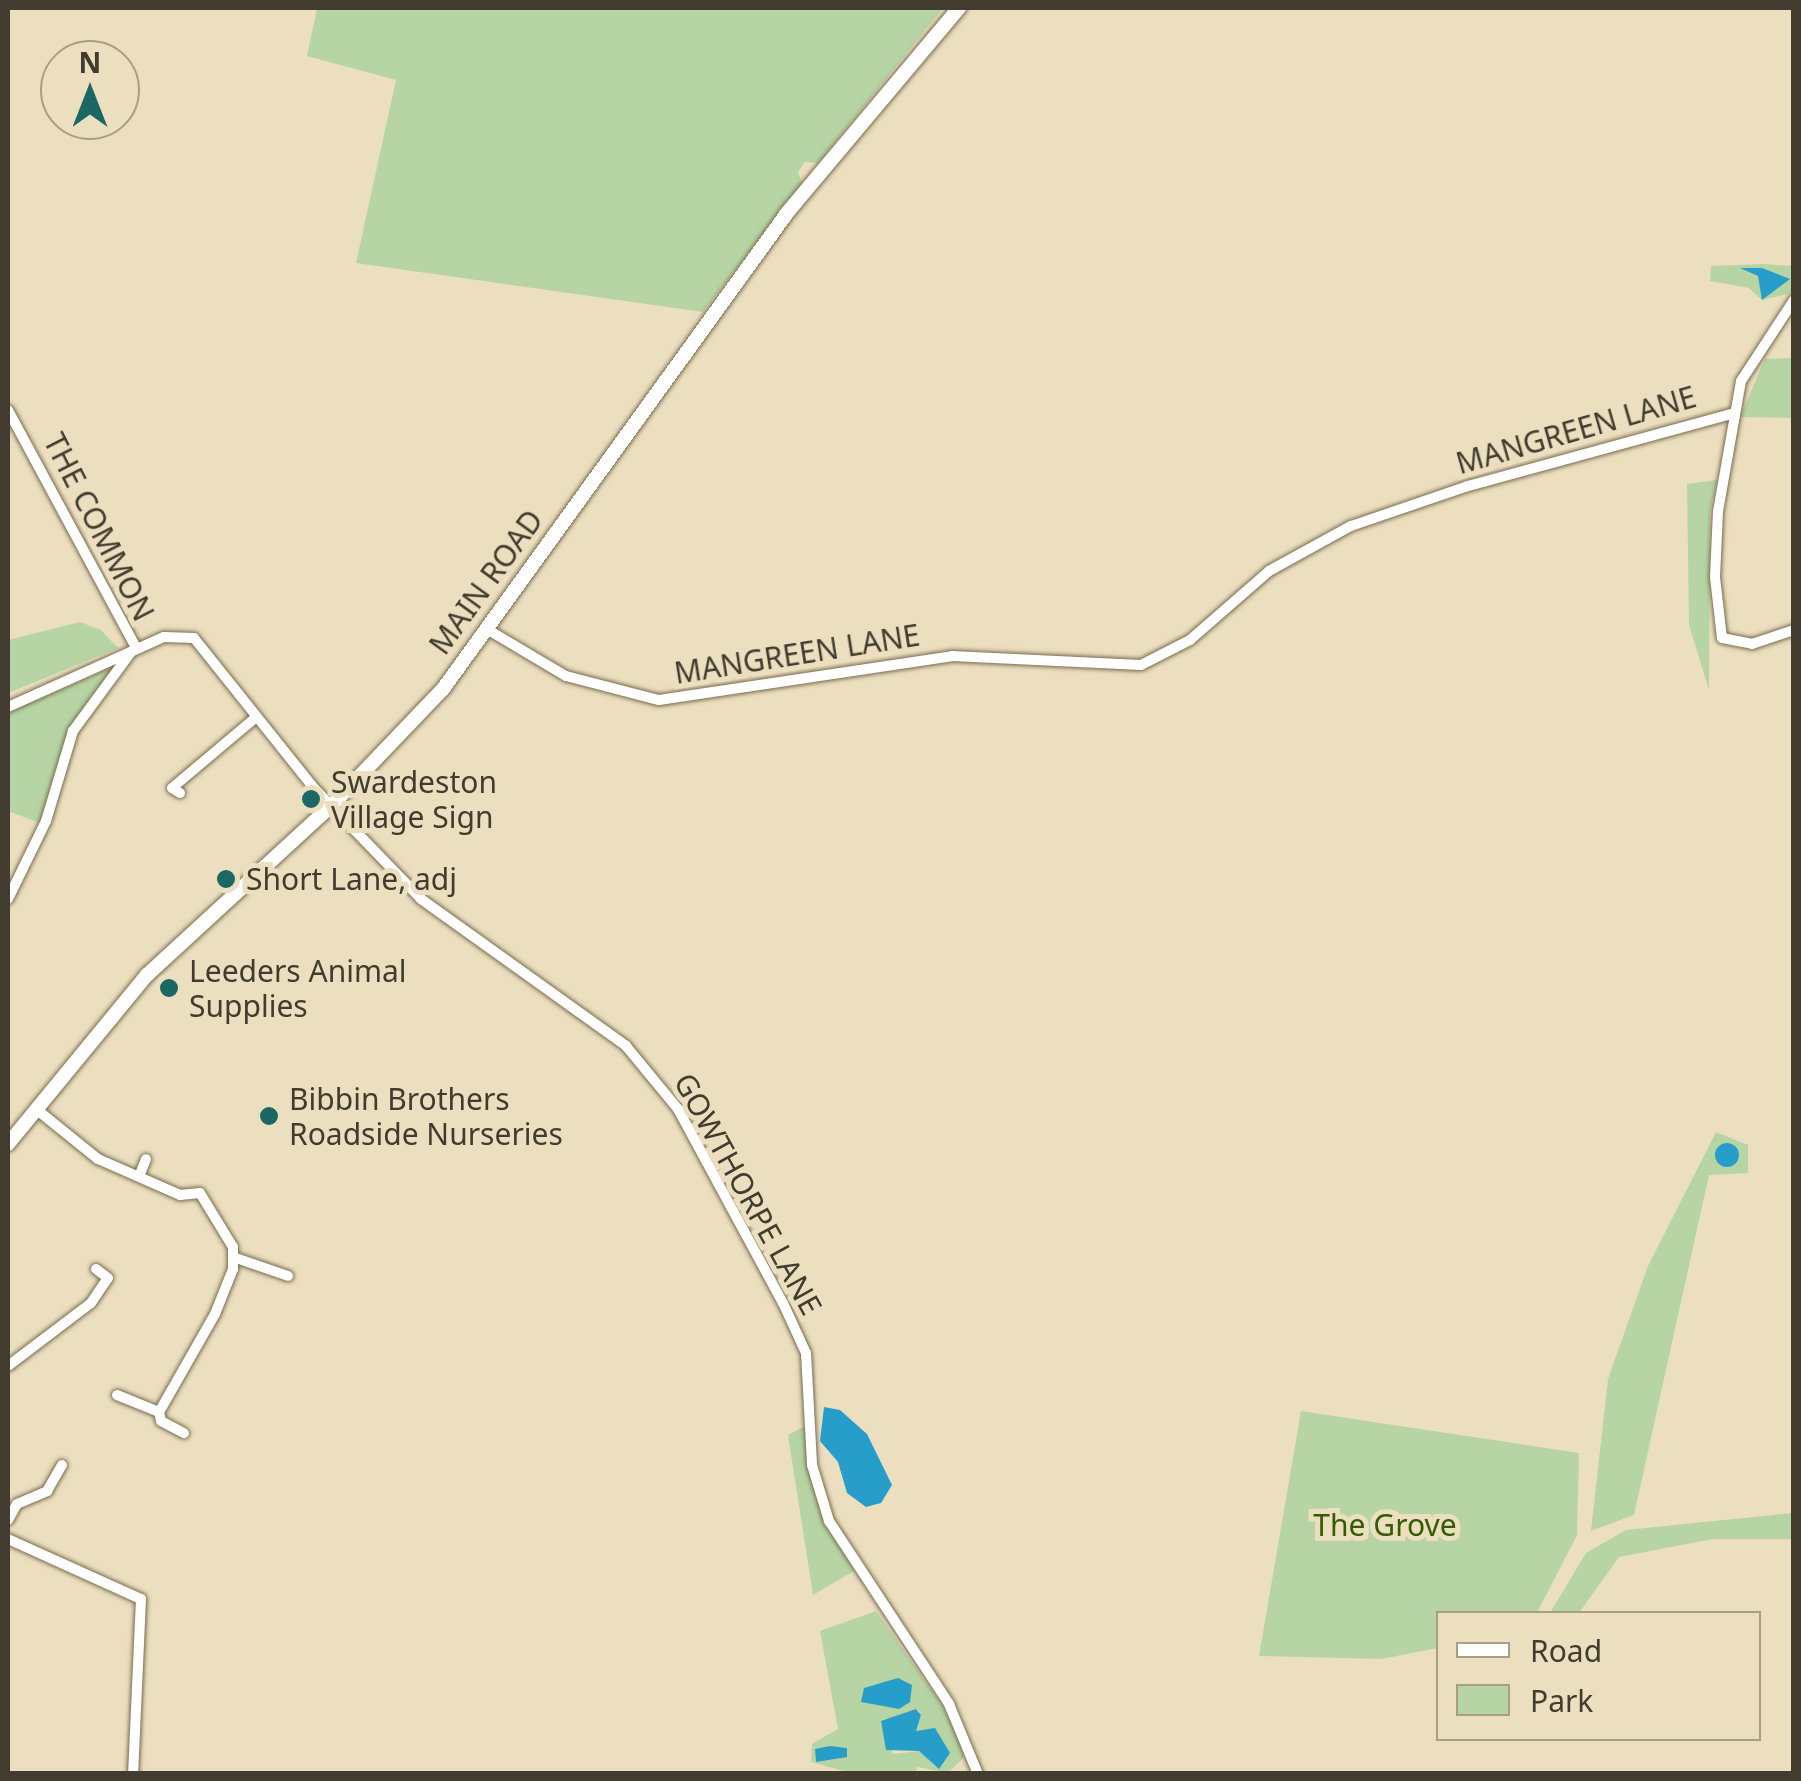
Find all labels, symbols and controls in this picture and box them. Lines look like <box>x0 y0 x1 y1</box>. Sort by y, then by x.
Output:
north arrow <box>40 40 140 140</box>
text: N <box>79 43 101 81</box>
street label: MANGREEN LANE <box>1452 379 1700 481</box>
street label: THE COMMON <box>36 427 162 627</box>
street label: MAIN ROAD <box>422 503 550 661</box>
street label: MANGREEN LANE <box>672 617 922 691</box>
place label: Swardeston Village Sign <box>331 764 497 834</box>
marker: Swardeston Village Sign <box>300 788 322 810</box>
place label: Short Lane, adj <box>246 861 457 897</box>
marker: Short Lane, adj <box>215 868 237 890</box>
place label: Leeders Animal Supplies <box>189 953 407 1024</box>
marker: Leeders Animal Supplies <box>158 977 180 999</box>
street label: GOWTHORPE LANE <box>667 1067 829 1321</box>
place label: Bibbin Brothers Roadside Nurseries <box>289 1081 563 1152</box>
marker: Bibbin Brothers Roadside Nurseries <box>258 1105 280 1127</box>
park label: The Grove <box>1313 1507 1457 1543</box>
legend <box>1436 1611 1761 1741</box>
text: Road <box>1530 1630 1602 1671</box>
text: Park <box>1530 1680 1593 1721</box>

